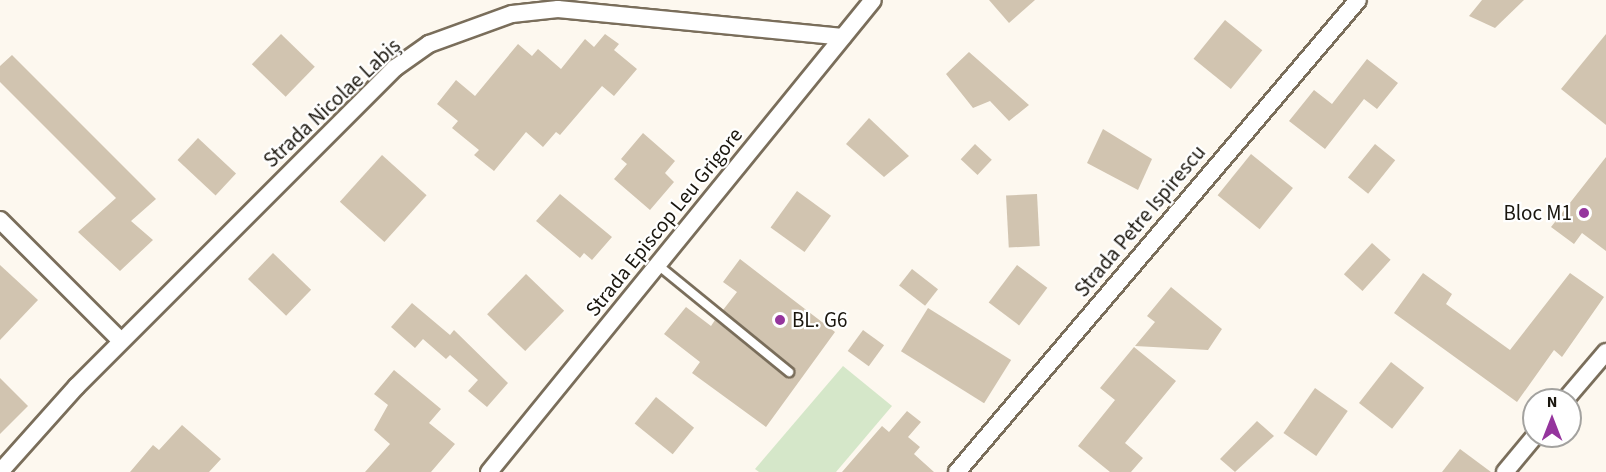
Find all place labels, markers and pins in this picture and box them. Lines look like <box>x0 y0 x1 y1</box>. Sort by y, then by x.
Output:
place label: Bloc M1 <box>1503 200 1572 226</box>
marker: Bloc M1 <box>1577 206 1591 220</box>
place label: BL. G6 <box>792 307 847 333</box>
marker: BL. G6 <box>773 313 787 327</box>

